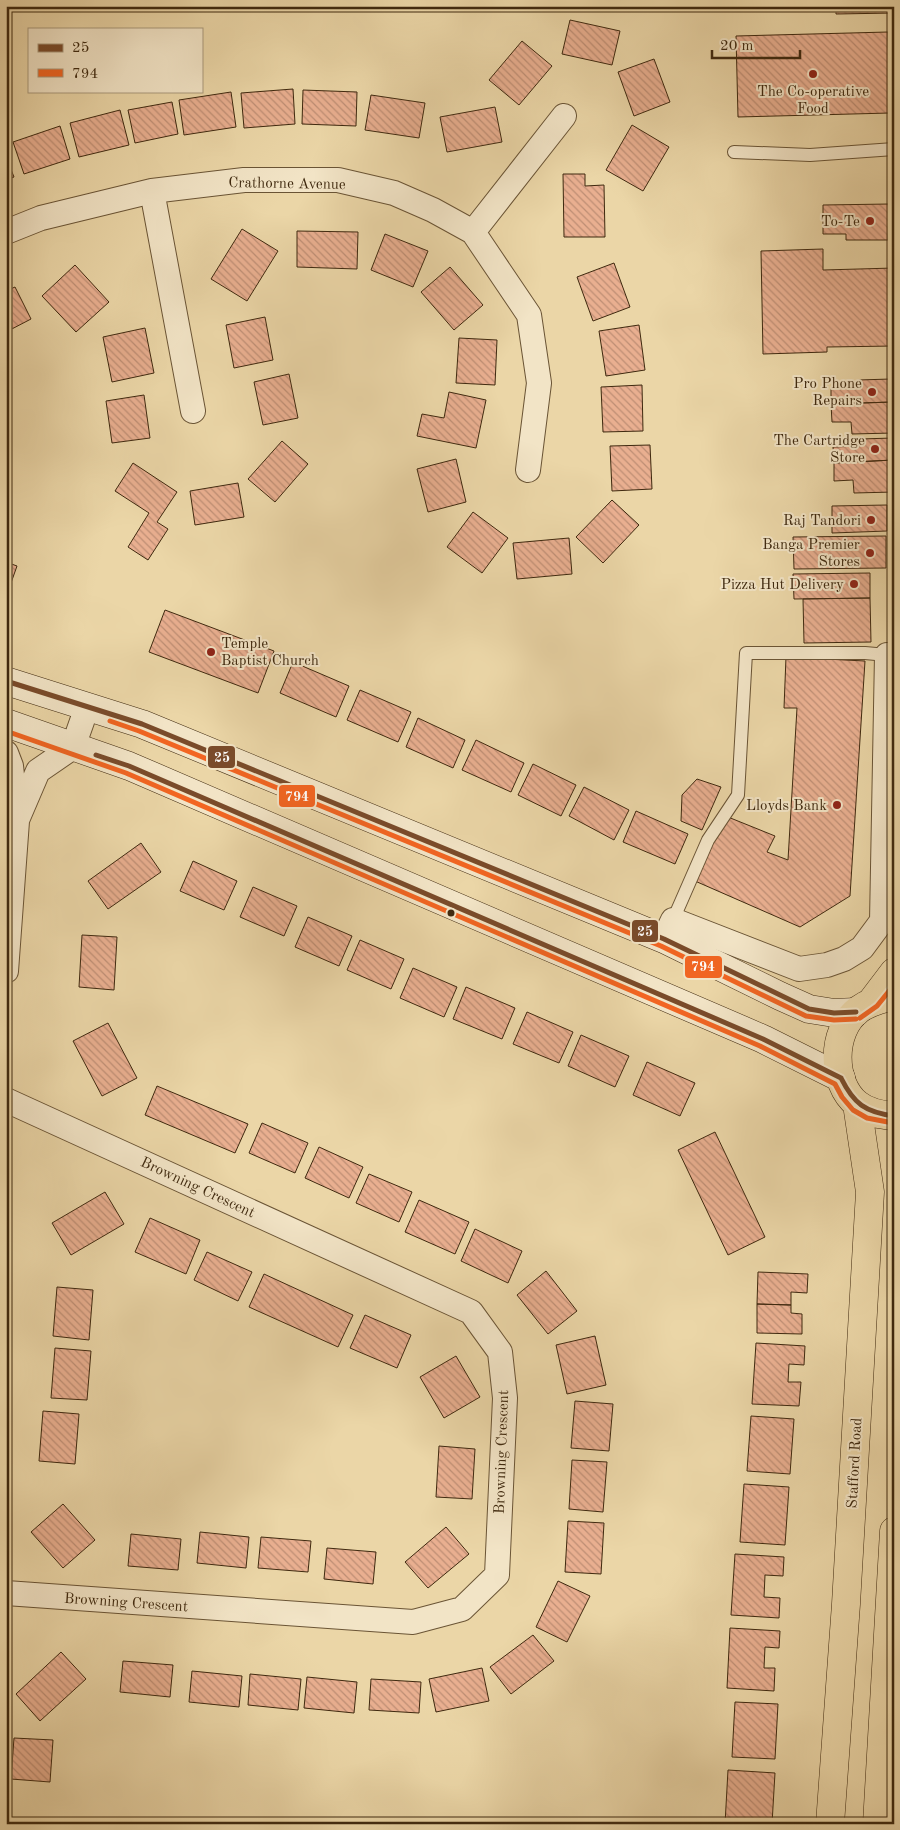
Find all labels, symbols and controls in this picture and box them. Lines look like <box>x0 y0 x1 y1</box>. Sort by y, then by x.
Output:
legend <box>28 28 202 92</box>
scale bar <box>712 28 800 60</box>
text: 20 m <box>720 39 754 54</box>
text: 25 <box>72 41 89 56</box>
text: 794 <box>72 67 98 82</box>
marker: The Co-operative Food <box>807 68 819 80</box>
place label: The Co-operative Food <box>757 85 869 117</box>
street label: Crathorne Avenue <box>228 176 346 193</box>
place label: To-Te <box>821 215 860 230</box>
marker: To-Te <box>864 215 876 227</box>
place label: Pro Phone Repairs <box>793 377 862 409</box>
marker: Pro Phone Repairs <box>866 386 878 398</box>
place label: The Cartridge Store <box>773 434 865 466</box>
marker: The Cartridge Store <box>869 443 881 455</box>
place label: Raj Tandori <box>783 514 861 529</box>
marker: Raj Tandori <box>865 514 877 526</box>
place label: Banga Premier Stores <box>762 538 860 570</box>
marker: Banga Premier Stores <box>864 547 876 559</box>
place label: Pizza Hut Delivery <box>721 578 844 593</box>
marker: Pizza Hut Delivery <box>848 578 860 590</box>
place label: Temple Baptist Church <box>221 637 319 669</box>
marker: Temple Baptist Church <box>205 646 217 658</box>
line badge: 25 <box>207 745 236 769</box>
text: 25 <box>214 751 230 765</box>
line badge: 794 <box>278 784 316 808</box>
text: 794 <box>285 790 309 804</box>
place label: Lloyds Bank <box>746 799 827 814</box>
marker: Lloyds Bank <box>831 799 843 811</box>
unlabelled marker <box>446 908 456 918</box>
line badge: 25 <box>631 919 659 943</box>
text: 25 <box>637 925 653 939</box>
line badge: 794 <box>684 955 723 979</box>
text: 794 <box>691 960 715 974</box>
street label: Browning Crescent <box>138 1155 257 1221</box>
street label: Browning Crescent <box>493 1390 512 1514</box>
street label: Stafford Road <box>846 1417 865 1509</box>
street label: Browning Crescent <box>63 1592 188 1615</box>

